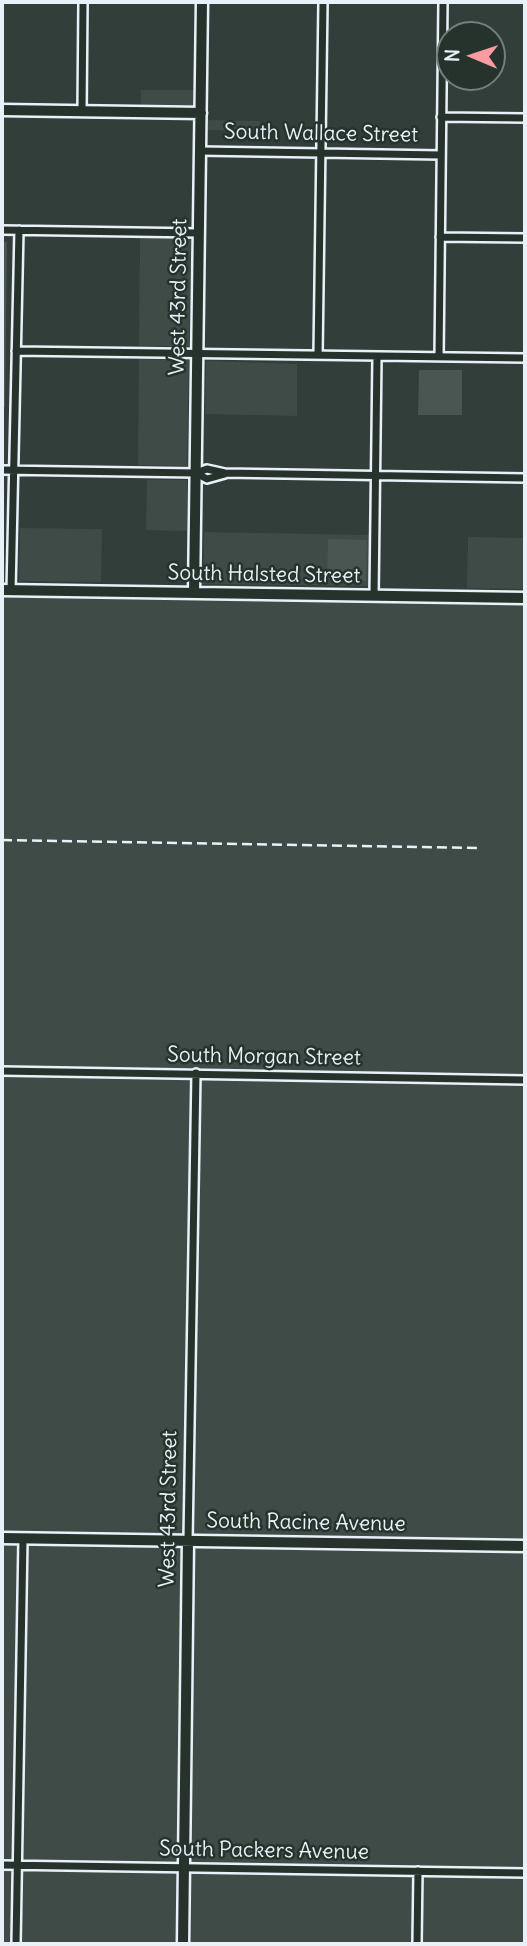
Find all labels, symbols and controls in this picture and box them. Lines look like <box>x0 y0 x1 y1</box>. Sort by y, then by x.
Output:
north arrow <box>436 21 506 91</box>
text: N <box>440 48 464 62</box>
street label: South Wallace Street <box>224 120 418 148</box>
street label: West 43rd Street <box>165 218 193 376</box>
street label: South Halsted Street <box>167 561 361 589</box>
street label: South Morgan Street <box>167 1043 361 1071</box>
street label: West 43rd Street <box>155 1430 183 1588</box>
street label: South Racine Avenue <box>206 1509 406 1537</box>
street label: South Packers Avenue <box>159 1837 369 1865</box>

